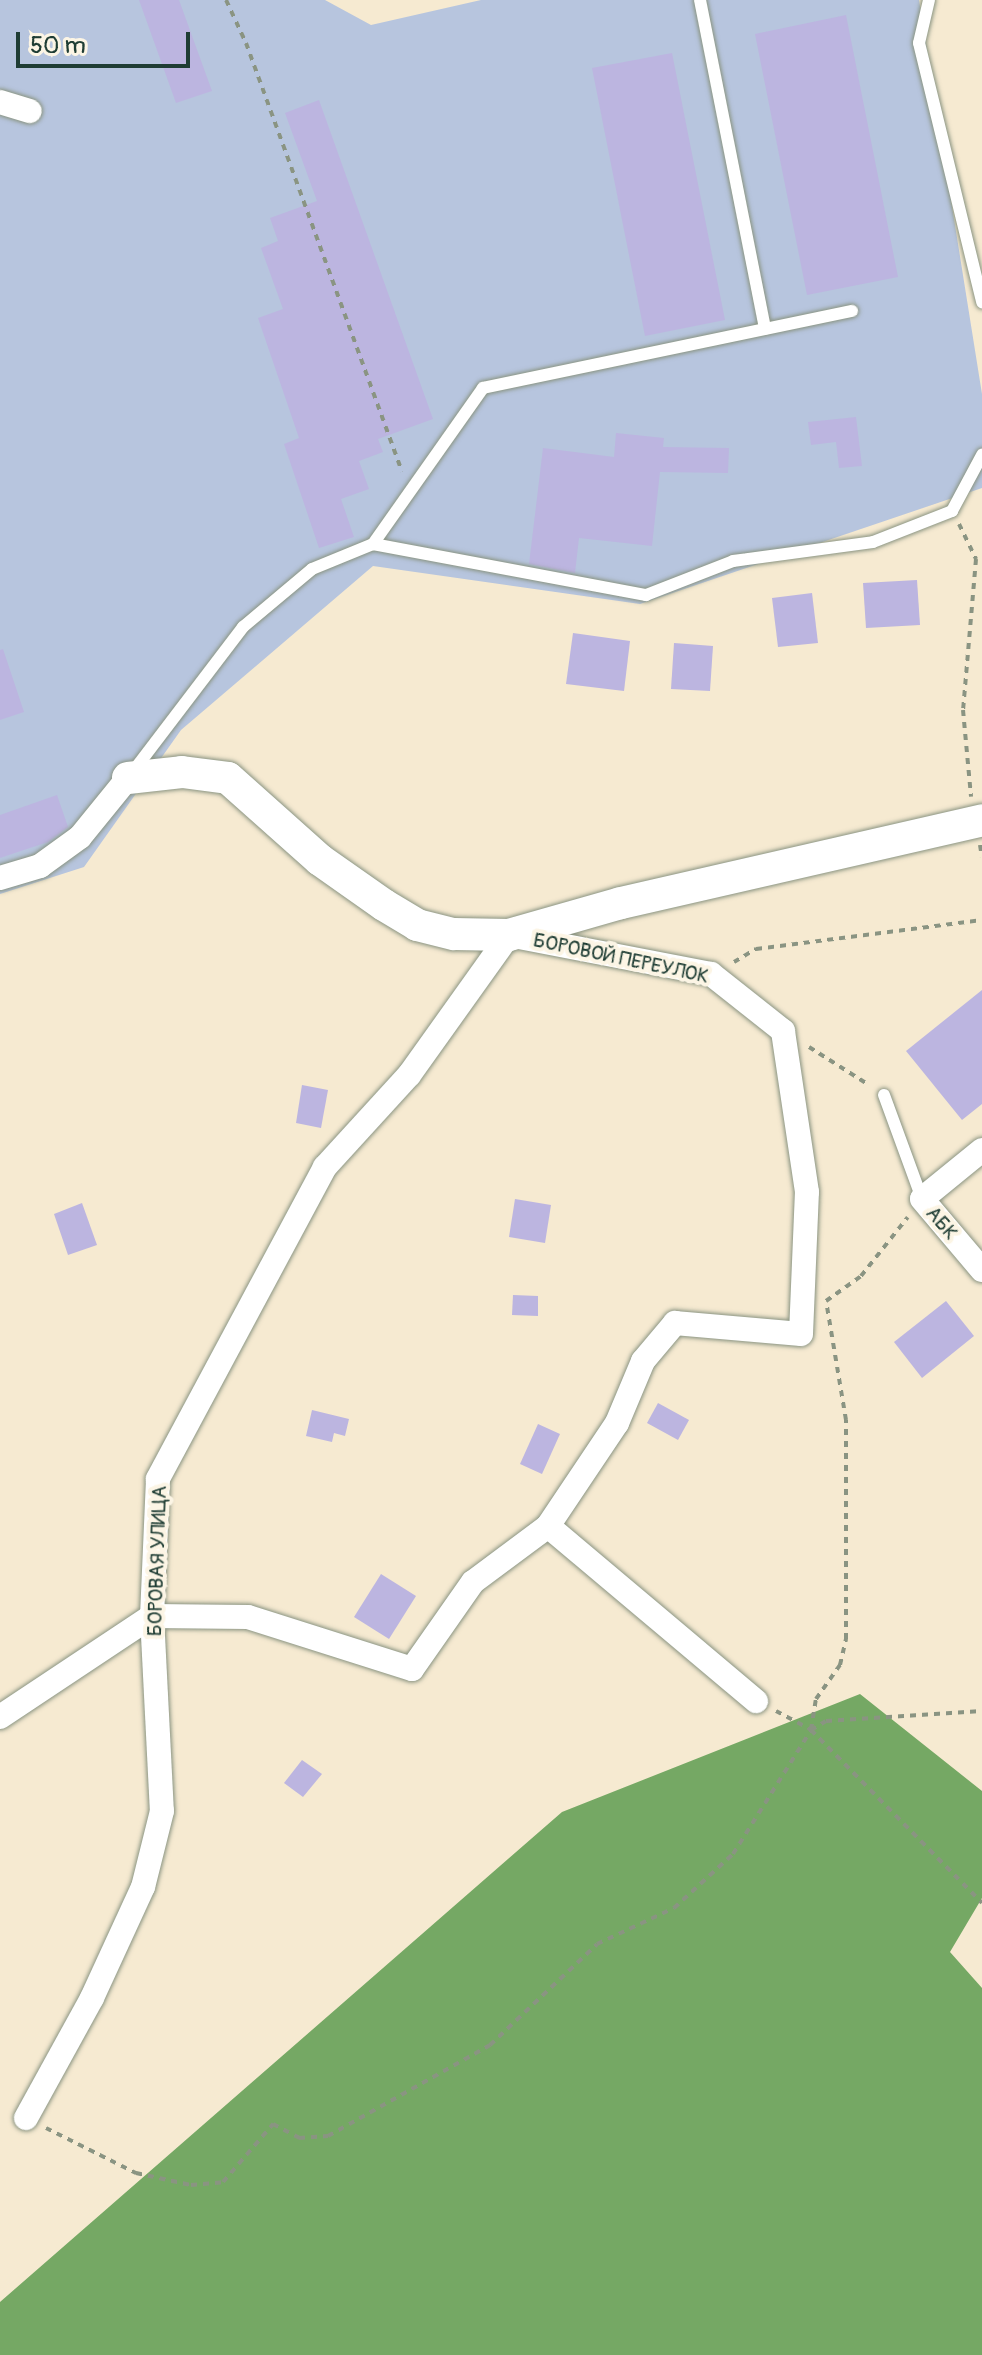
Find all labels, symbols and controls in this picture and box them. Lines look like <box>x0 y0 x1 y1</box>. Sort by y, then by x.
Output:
scale bar <box>20 16 194 66</box>
text: 50 m <box>30 31 86 60</box>
street label: БОРОВОЙ ПЕРЕУЛОК <box>531 928 711 988</box>
street label: АБК <box>921 1201 963 1245</box>
street label: БОРОВАЯ УЛИЦА <box>142 1485 172 1637</box>

